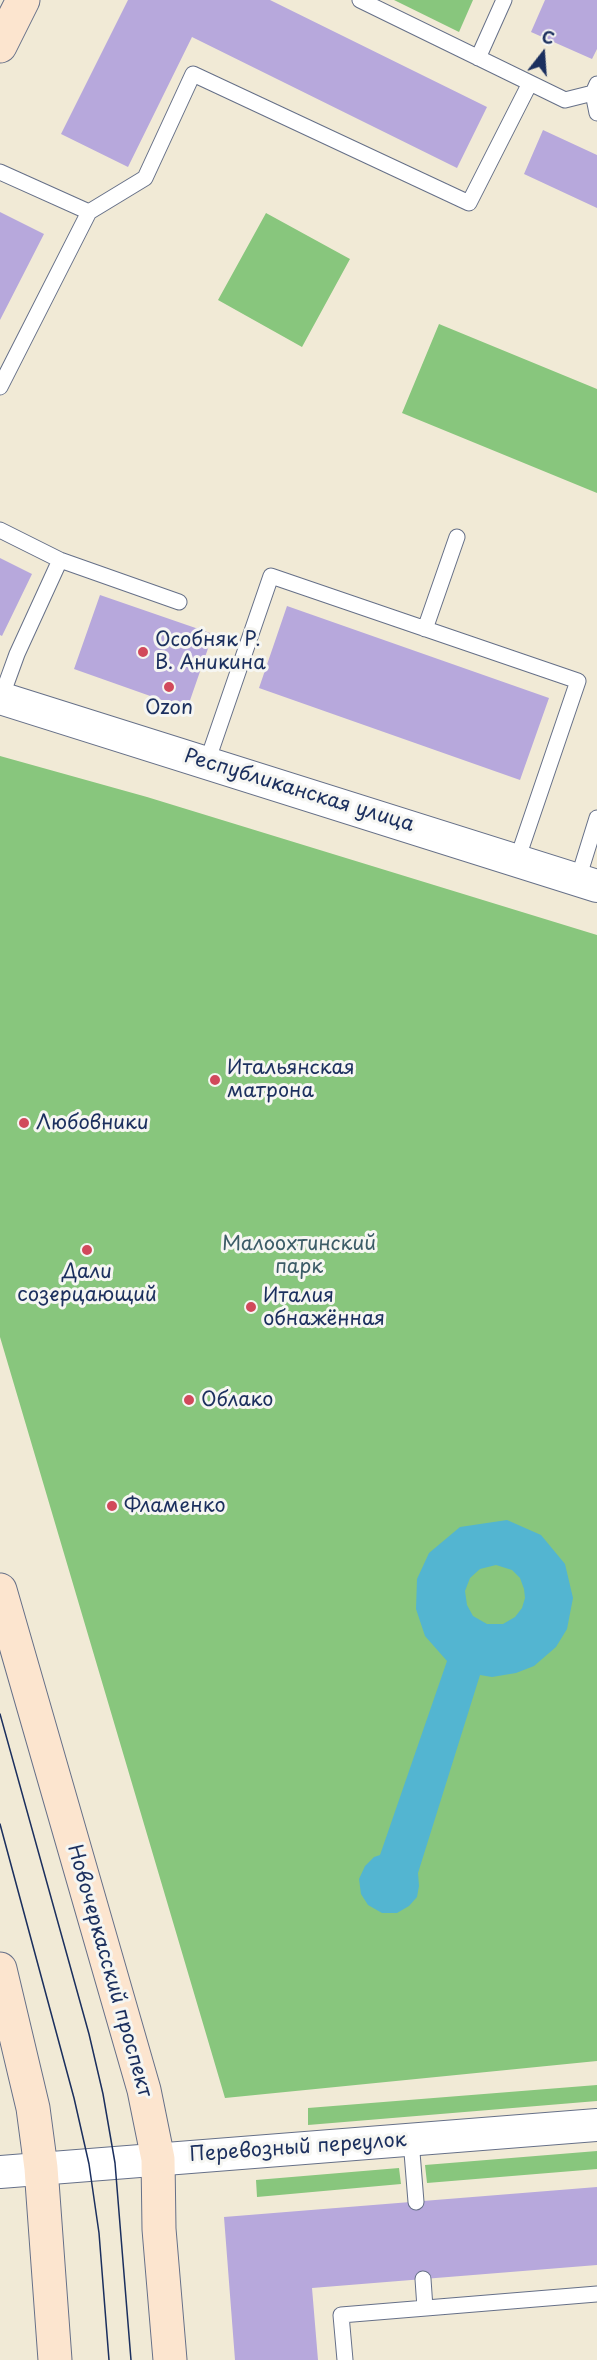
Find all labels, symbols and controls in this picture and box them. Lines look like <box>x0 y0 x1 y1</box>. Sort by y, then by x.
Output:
north arrow <box>513 24 573 84</box>
text: С <box>539 24 558 50</box>
place label: Особняк Р. В. Аникина <box>155 628 266 675</box>
marker: Особняк Р. В. Аникина <box>136 645 150 659</box>
marker: Ozon <box>162 680 176 694</box>
place label: Ozon <box>145 696 193 720</box>
street label: Республиканская улица <box>181 745 417 837</box>
place label: Итальянская матрона <box>227 1056 355 1103</box>
marker: Итальянская матрона <box>208 1073 222 1087</box>
place label: Любовники <box>36 1111 149 1135</box>
marker: Любовники <box>17 1116 31 1130</box>
park label: Малоохтинский парк <box>222 1232 376 1279</box>
marker: Дали созерцающий <box>80 1243 94 1257</box>
place label: Дали созерцающий <box>17 1260 157 1307</box>
place label: Италия обнажённая <box>263 1284 385 1331</box>
marker: Италия обнажённая <box>244 1300 258 1314</box>
place label: Облако <box>201 1388 273 1412</box>
marker: Облако <box>182 1393 196 1407</box>
place label: Фламенко <box>124 1494 225 1518</box>
marker: Фламенко <box>105 1499 119 1513</box>
street label: Новочеркасский проспект <box>61 1842 157 2100</box>
street label: Перевозный переулок <box>189 2128 407 2168</box>

